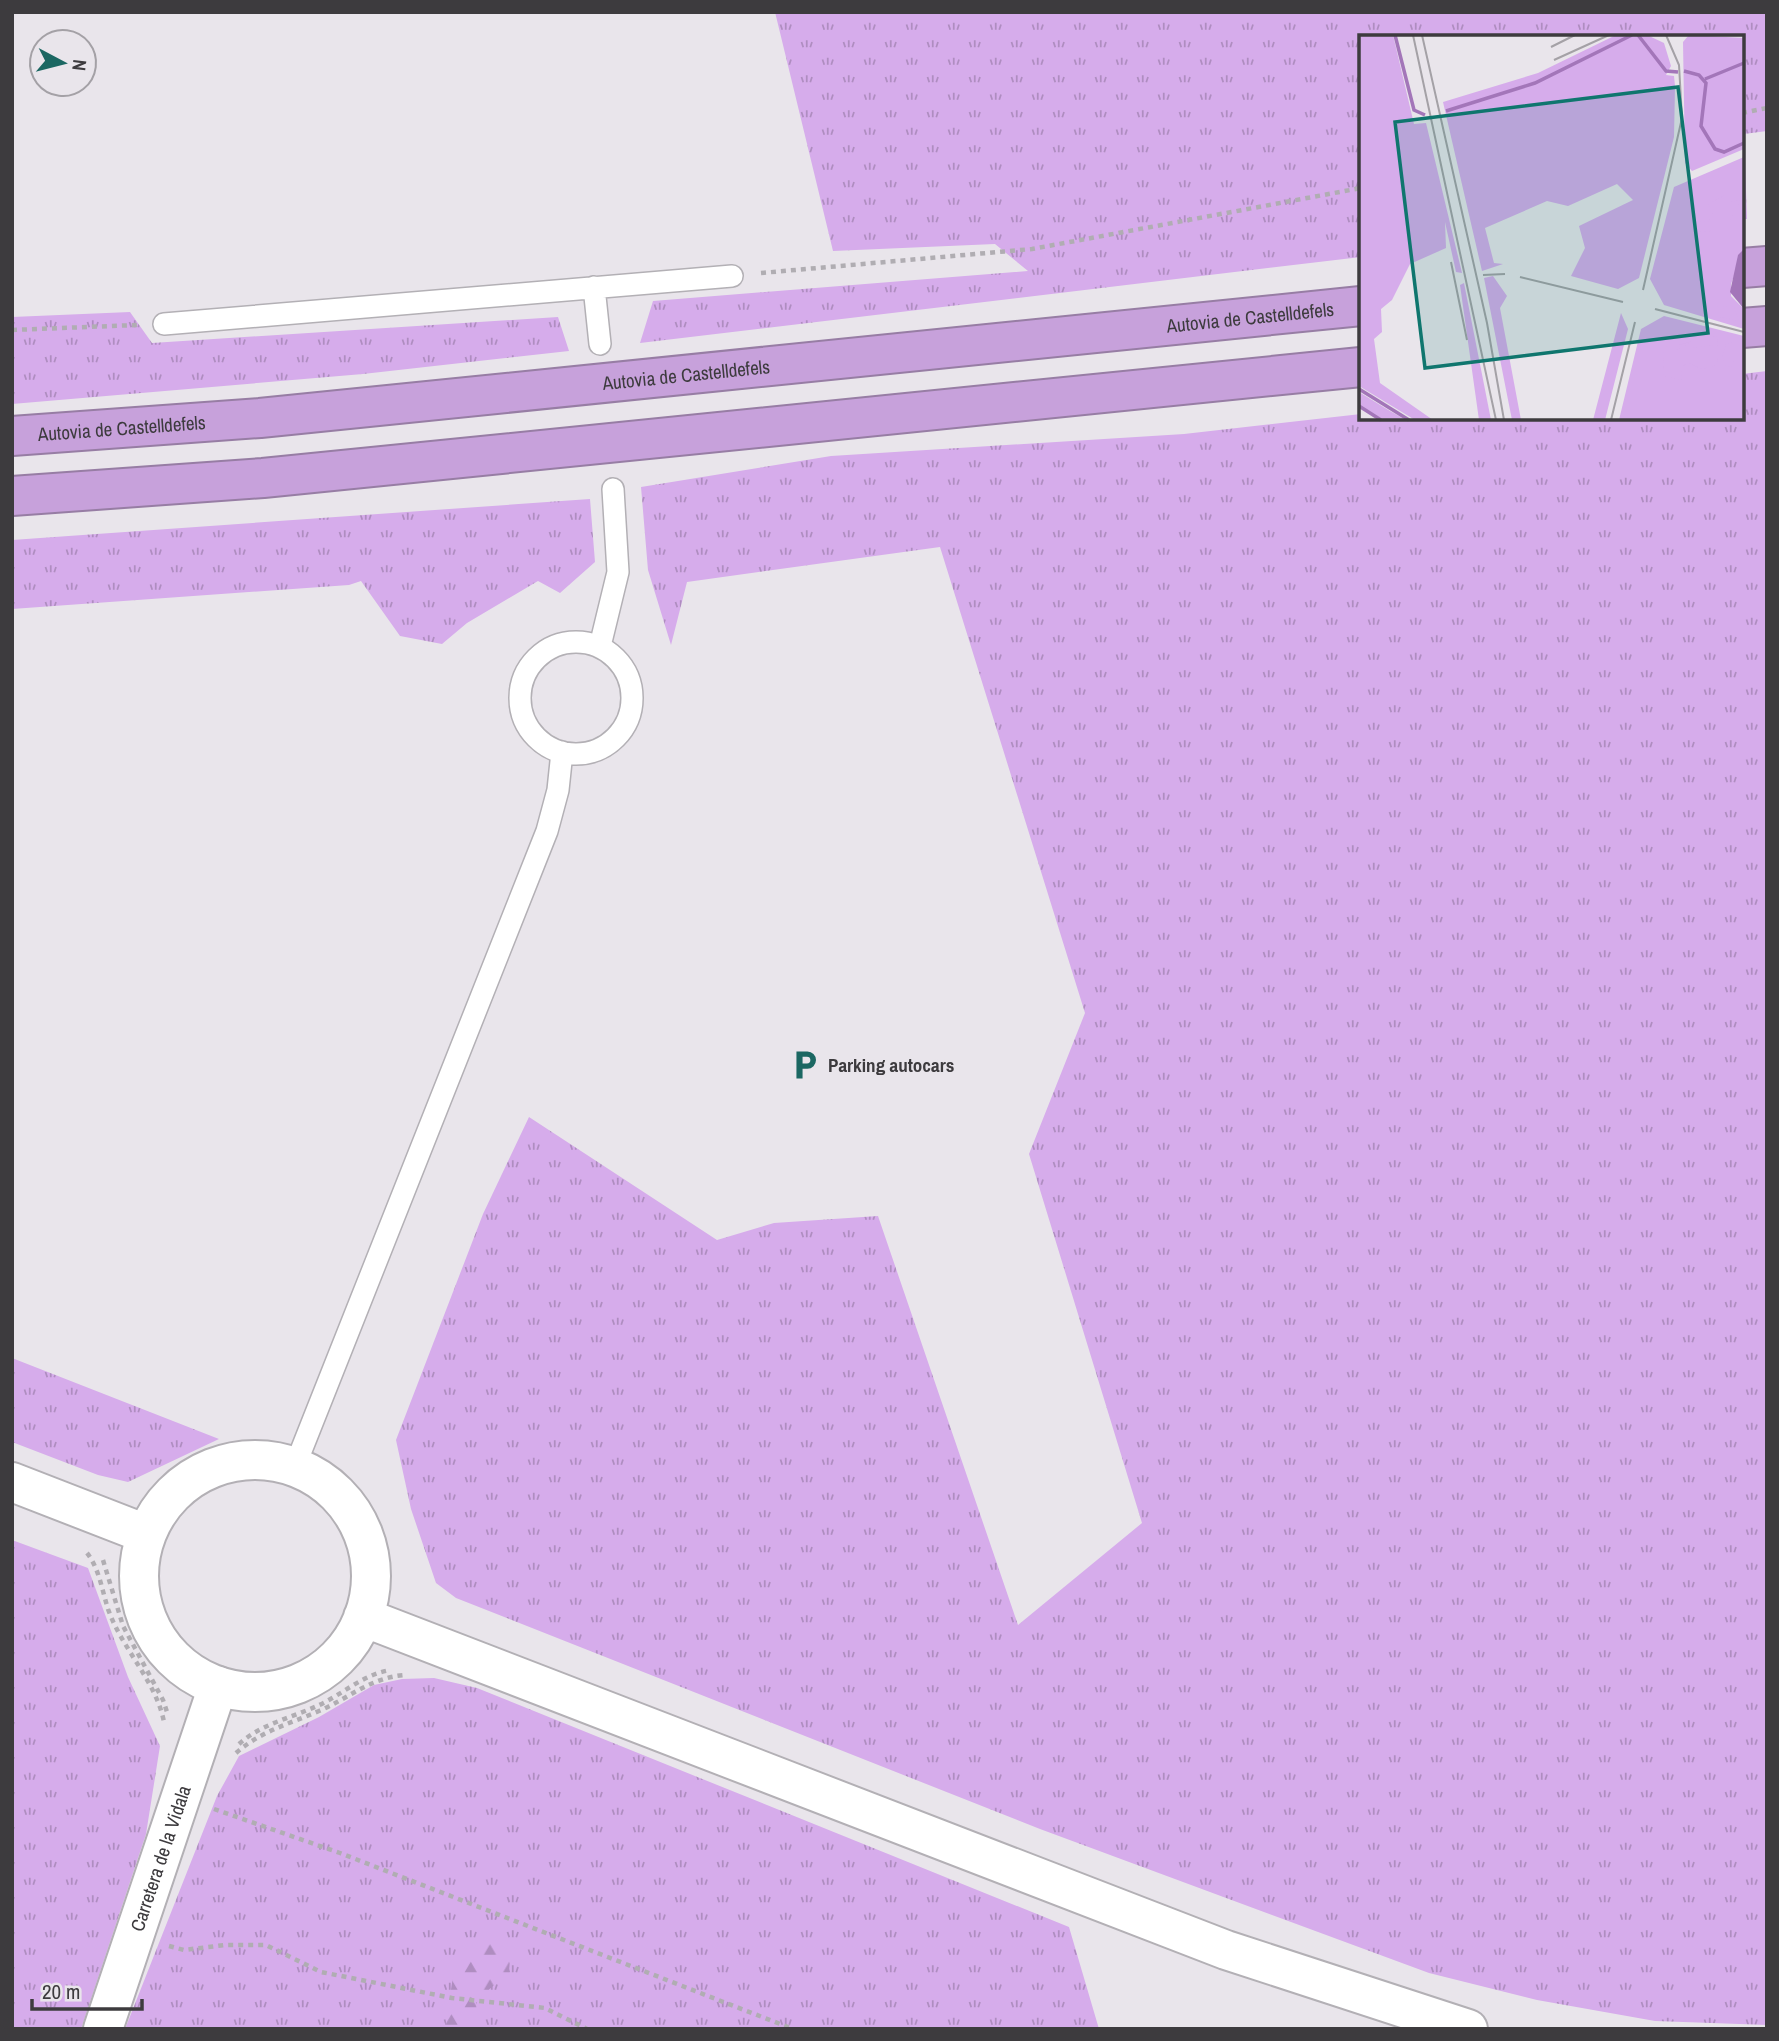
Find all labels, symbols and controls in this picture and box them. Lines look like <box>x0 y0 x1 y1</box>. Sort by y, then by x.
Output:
north arrow <box>28 28 98 98</box>
inset map <box>1359 35 1744 420</box>
text: N <box>66 58 93 72</box>
street label: Autovia de Castelldefels <box>1164 296 1335 339</box>
street label: Autovia de Castelldefels <box>600 353 771 396</box>
street label: Autovia de Castelldefels <box>36 409 207 447</box>
parking icon: Parking autocars <box>788 1048 822 1082</box>
place label: Parking autocars <box>828 1052 954 1078</box>
street label: Carretera de la Vidala <box>124 1782 197 1935</box>
scale bar <box>32 1968 142 2012</box>
text: 20 m <box>42 1977 80 2006</box>

